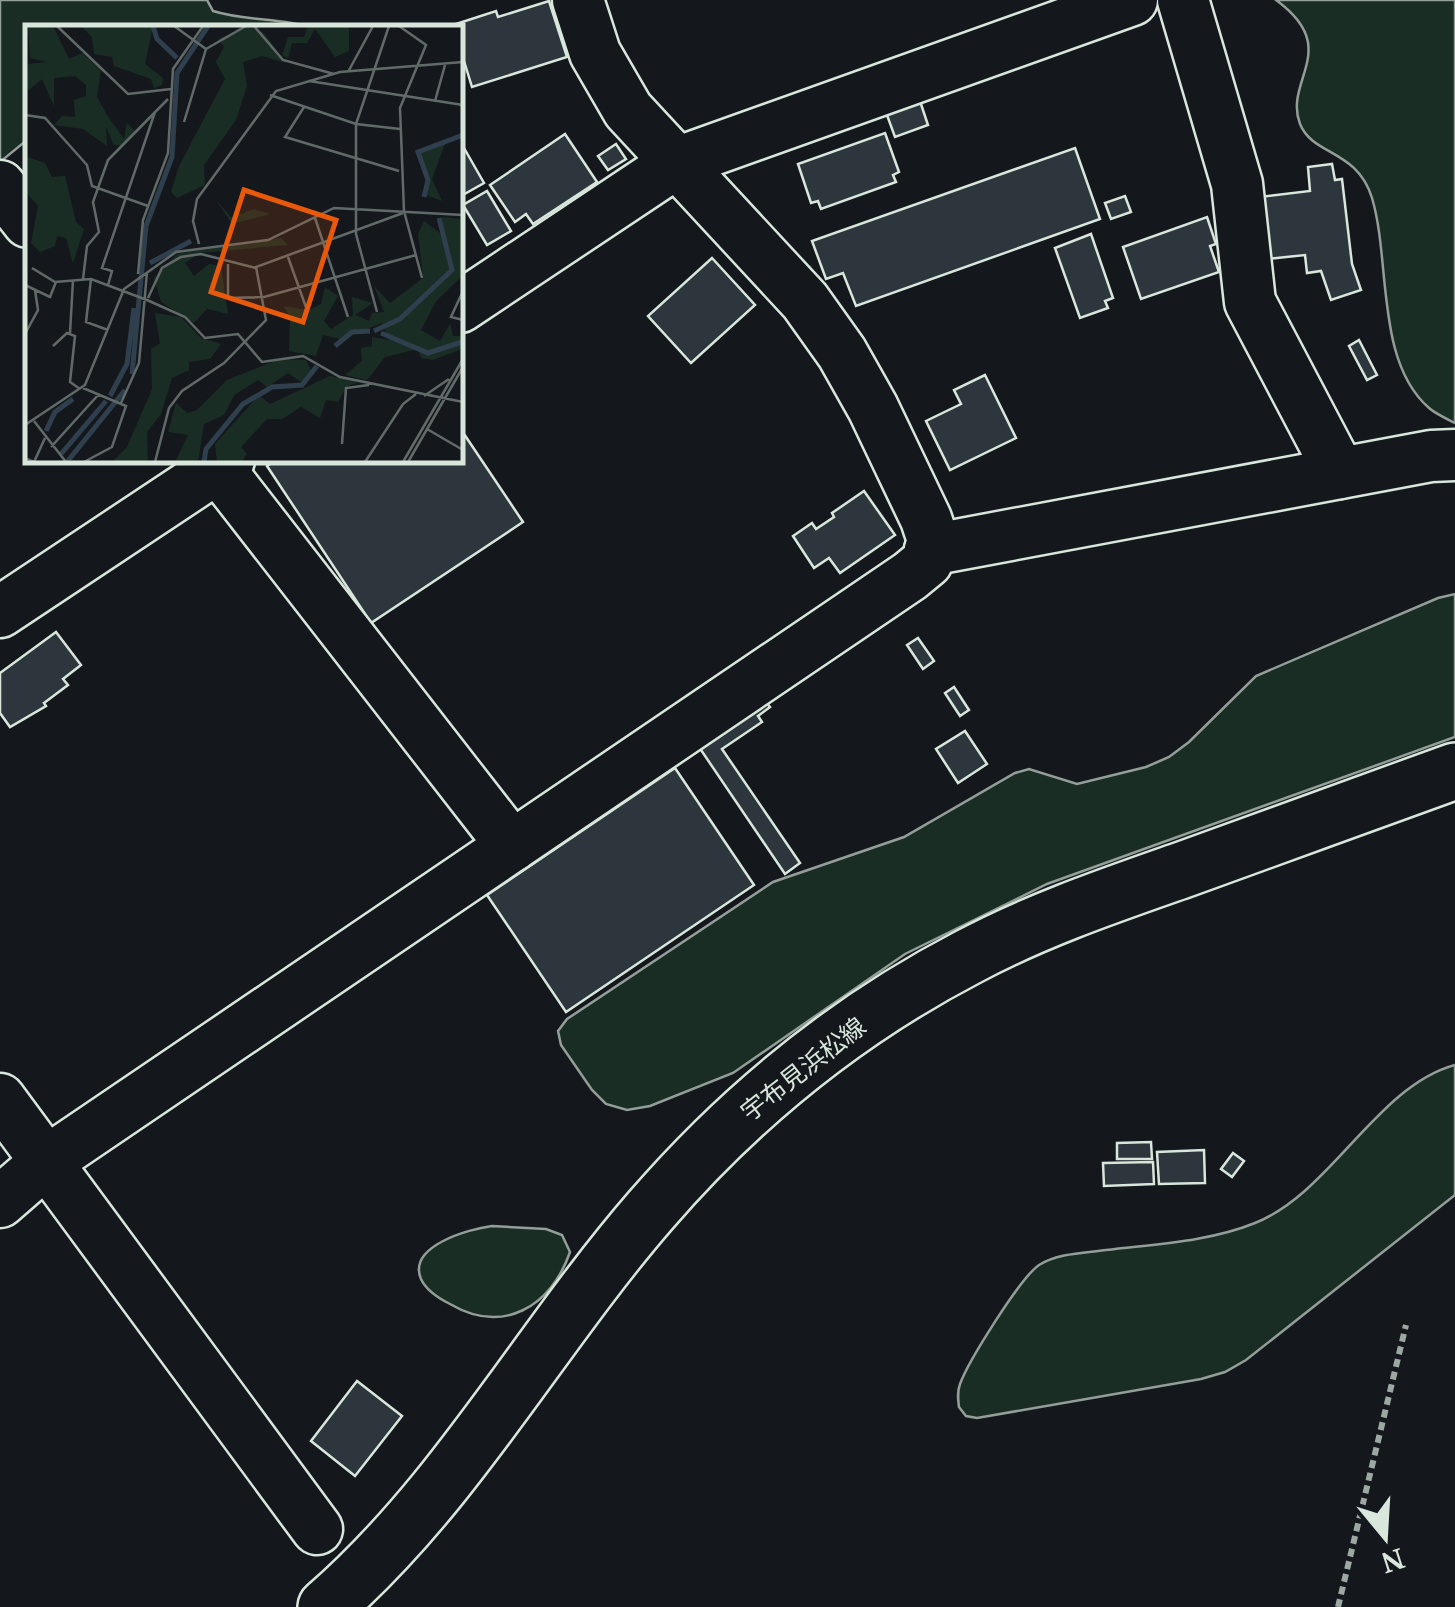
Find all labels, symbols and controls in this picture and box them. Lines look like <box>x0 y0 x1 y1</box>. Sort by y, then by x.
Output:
inset map <box>25 25 462 462</box>
street label: 宇布見浜松線 <box>733 1009 872 1128</box>
north arrow <box>1335 1487 1435 1587</box>
text: N <box>1377 1540 1409 1583</box>

